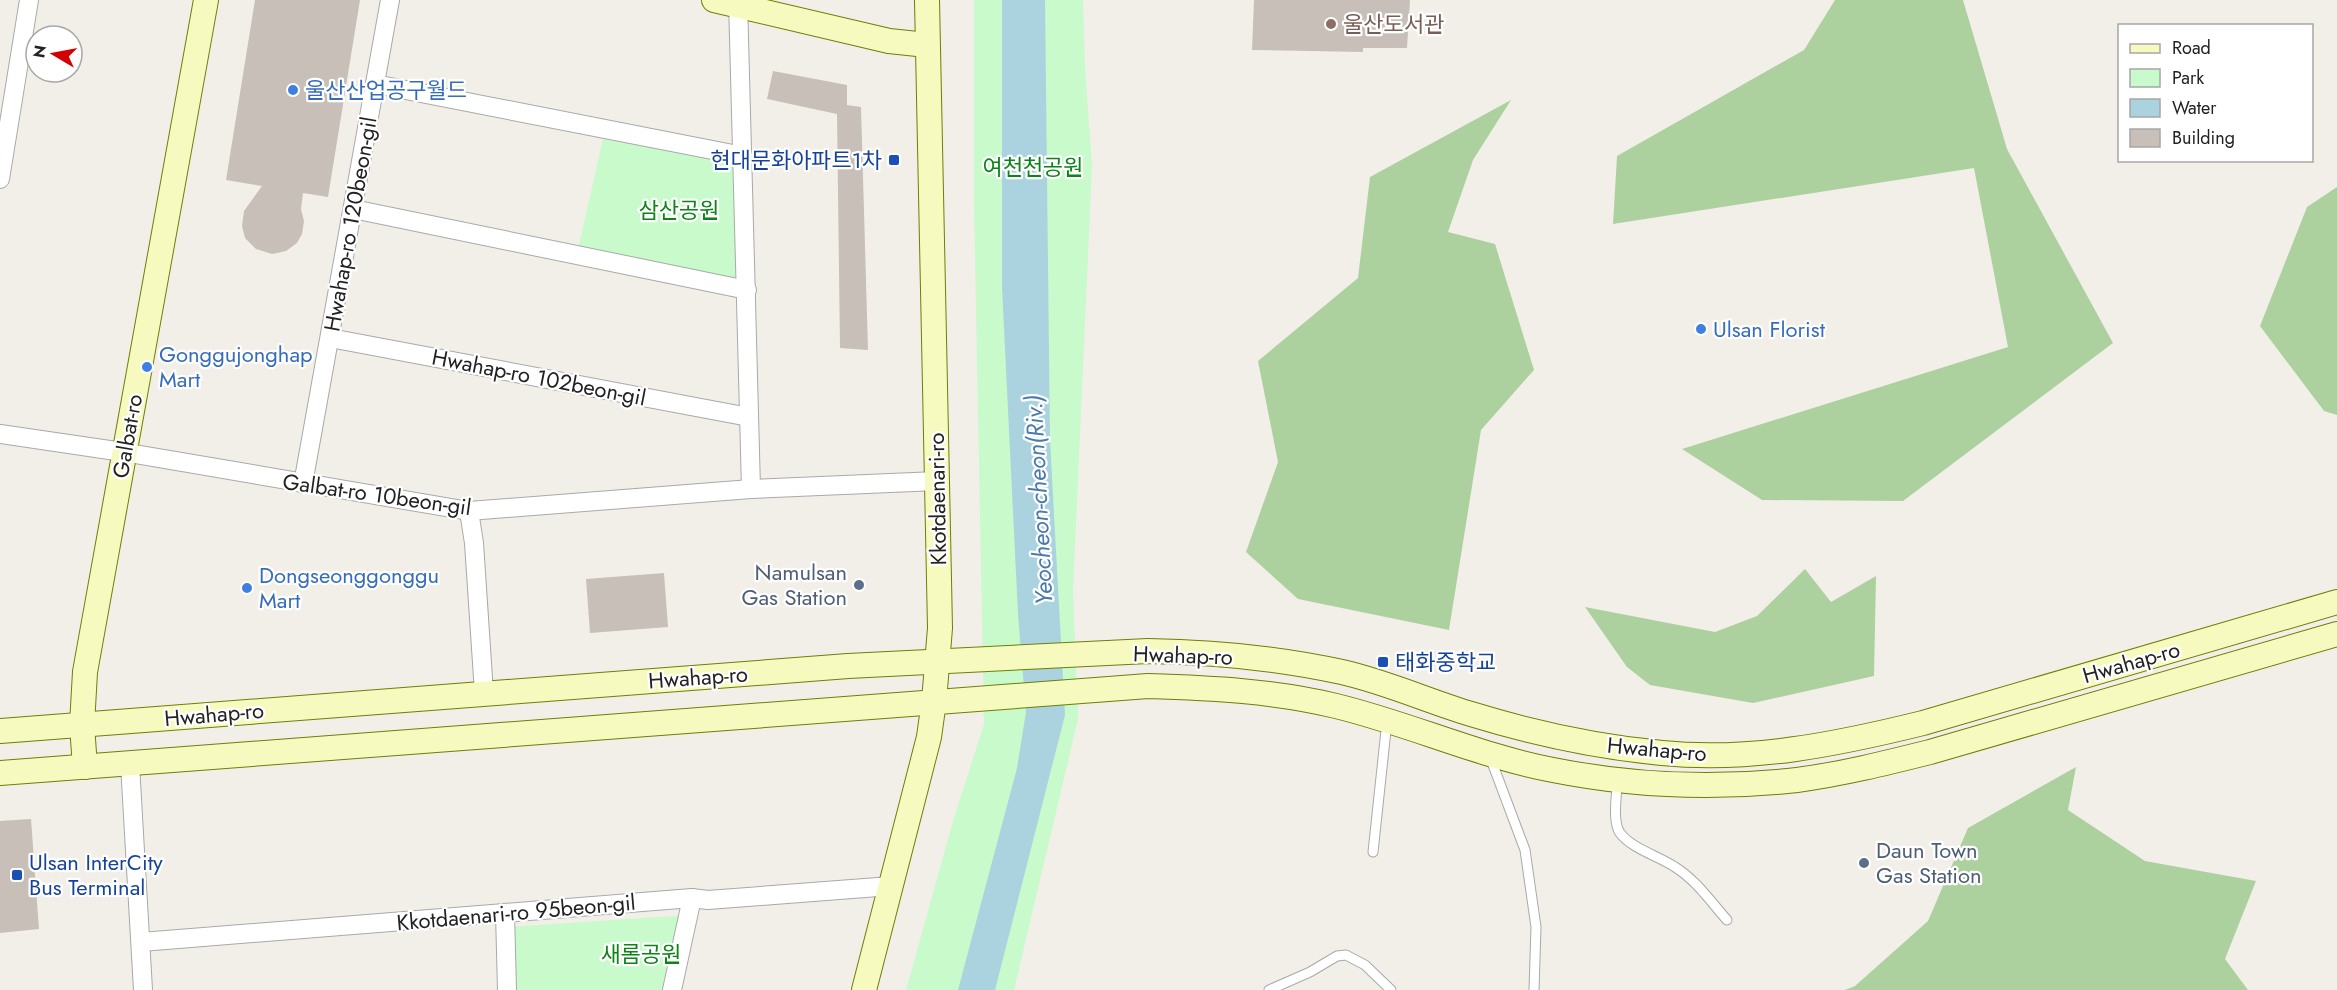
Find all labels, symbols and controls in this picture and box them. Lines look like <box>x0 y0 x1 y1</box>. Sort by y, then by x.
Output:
place label: 울산도서관 <box>1343 8 1444 40</box>
marker: 울산도서관 <box>1324 17 1338 31</box>
north arrow <box>24 24 84 84</box>
legend <box>2118 24 2313 162</box>
text: Road <box>2172 35 2211 61</box>
text: N <box>27 43 52 60</box>
text: Park <box>2172 65 2204 91</box>
place label: 울산산업공구월드 <box>305 74 467 106</box>
marker: 울산산업공구월드 <box>286 83 300 97</box>
text: Water <box>2172 95 2217 121</box>
street label: Hwahap-ro 120beon-gil <box>315 114 385 334</box>
text: Building <box>2172 125 2235 151</box>
place label: 현대문화아파트1차 <box>710 144 882 176</box>
park label: 여천천공원 <box>982 151 1084 183</box>
marker: 현대문화아파트1차 <box>887 153 901 167</box>
park label: 삼산공원 <box>639 194 719 226</box>
place label: Ulsan Florist <box>1713 313 1826 345</box>
marker: Ulsan Florist <box>1694 322 1708 336</box>
place label: Gonggujonghap Mart <box>159 338 313 395</box>
street label: Hwahap-ro 102beon-gil <box>429 341 649 413</box>
marker: Gonggujonghap Mart <box>140 360 154 374</box>
street label: Galbat-ro <box>104 391 150 481</box>
water label: Yeocheon-cheon(Riv.) <box>1016 394 1061 606</box>
street label: Kkotdaenari-ro <box>920 432 954 566</box>
street label: Galbat-ro 10beon-gil <box>281 465 473 523</box>
place label: Namulsan Gas Station <box>741 556 847 613</box>
place label: Dongseonggonggu Mart <box>259 559 439 616</box>
marker: Namulsan Gas Station <box>852 578 866 592</box>
marker: Dongseonggonggu Mart <box>240 581 254 595</box>
street label: Hwahap-ro <box>2079 633 2183 691</box>
street label: Hwahap-ro <box>1133 637 1233 673</box>
place label: 태화중학교 <box>1395 646 1496 678</box>
marker: 태화중학교 <box>1376 655 1390 669</box>
street label: Hwahap-ro <box>647 658 749 696</box>
street label: Hwahap-ro <box>163 694 265 734</box>
street label: Hwahap-ro <box>1606 729 1708 769</box>
place label: Daun Town Gas Station <box>1876 834 1982 891</box>
place label: Ulsan InterCity Bus Terminal <box>29 846 163 903</box>
marker: Daun Town Gas Station <box>1857 856 1871 870</box>
marker: Ulsan InterCity Bus Terminal <box>10 868 24 882</box>
street label: Kkotdaenari-ro 95beon-gil <box>395 886 637 938</box>
park label: 새롬공원 <box>601 938 681 970</box>

